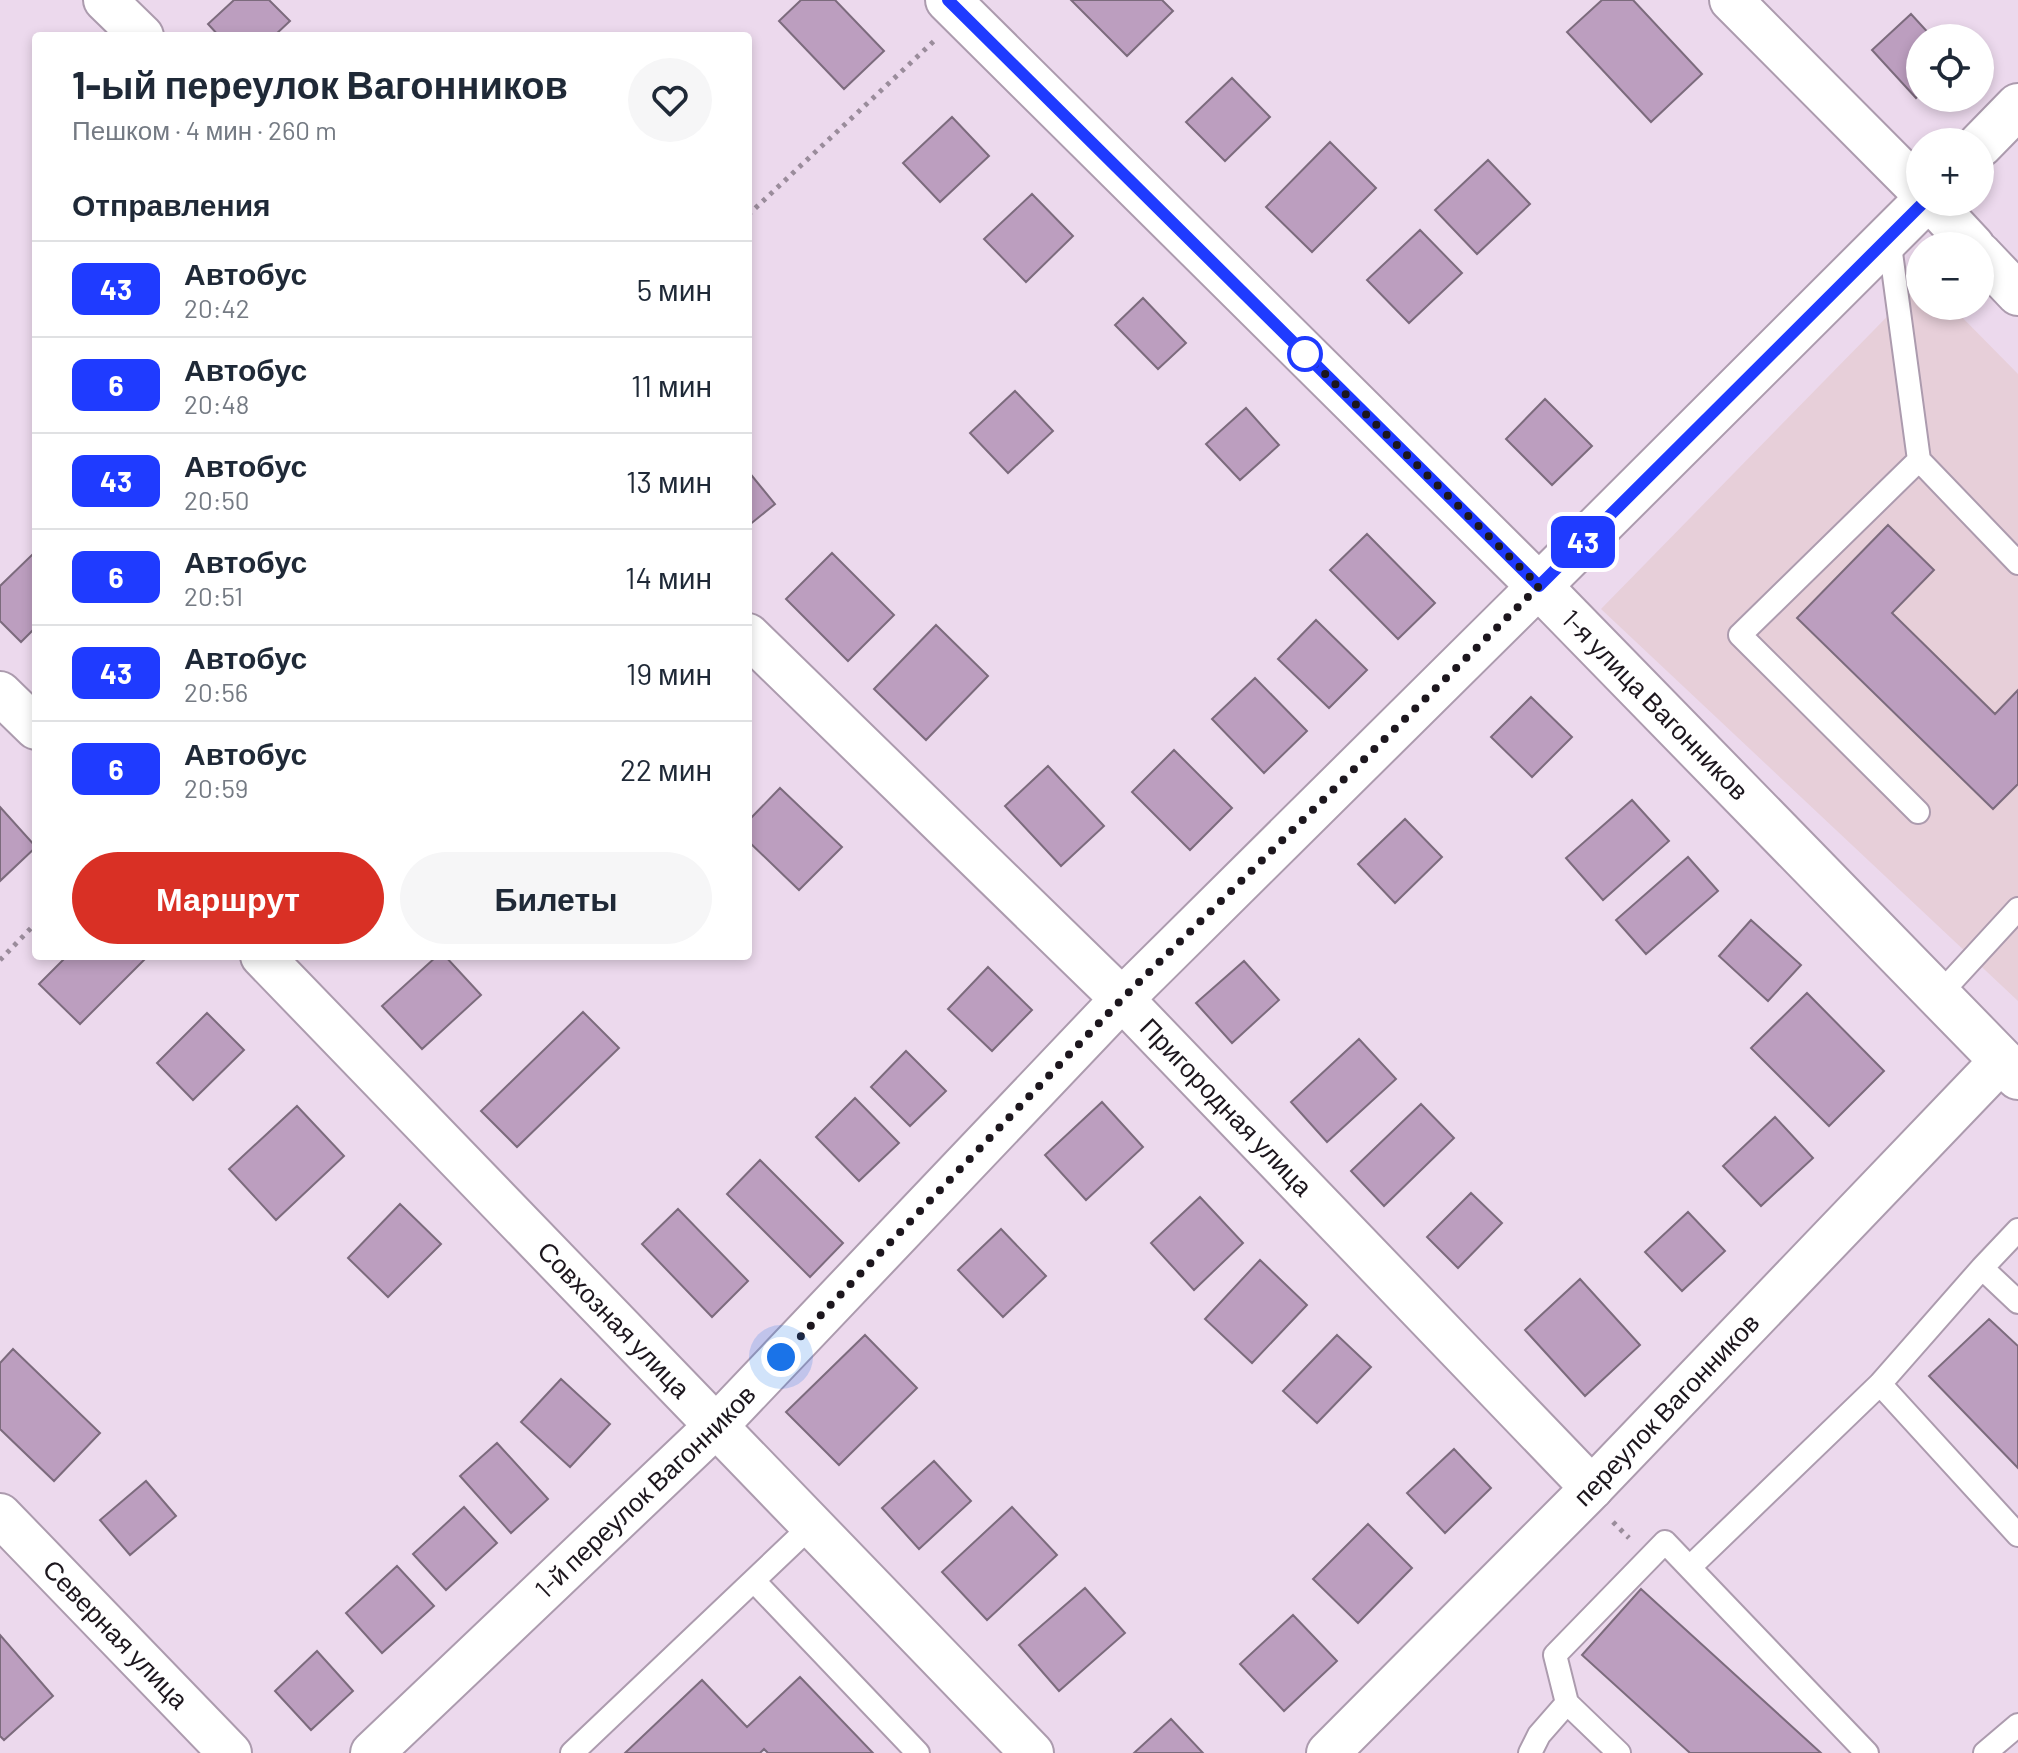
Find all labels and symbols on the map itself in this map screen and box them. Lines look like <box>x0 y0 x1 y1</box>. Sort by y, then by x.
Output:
unlabelled marker <box>1288 337 1322 371</box>
line badge: 43 <box>1547 516 1619 568</box>
street label: 1-я улица Вагонников <box>1556 602 1756 806</box>
street label: Пригородная улица <box>1135 1011 1320 1202</box>
street label: Совхозная улица <box>532 1234 698 1404</box>
street label: переулок Вагонников <box>1566 1306 1765 1512</box>
your location <box>761 1337 801 1377</box>
street label: 1-й переулок Вагонников <box>528 1378 761 1604</box>
street label: Северная улица <box>37 1552 196 1715</box>

